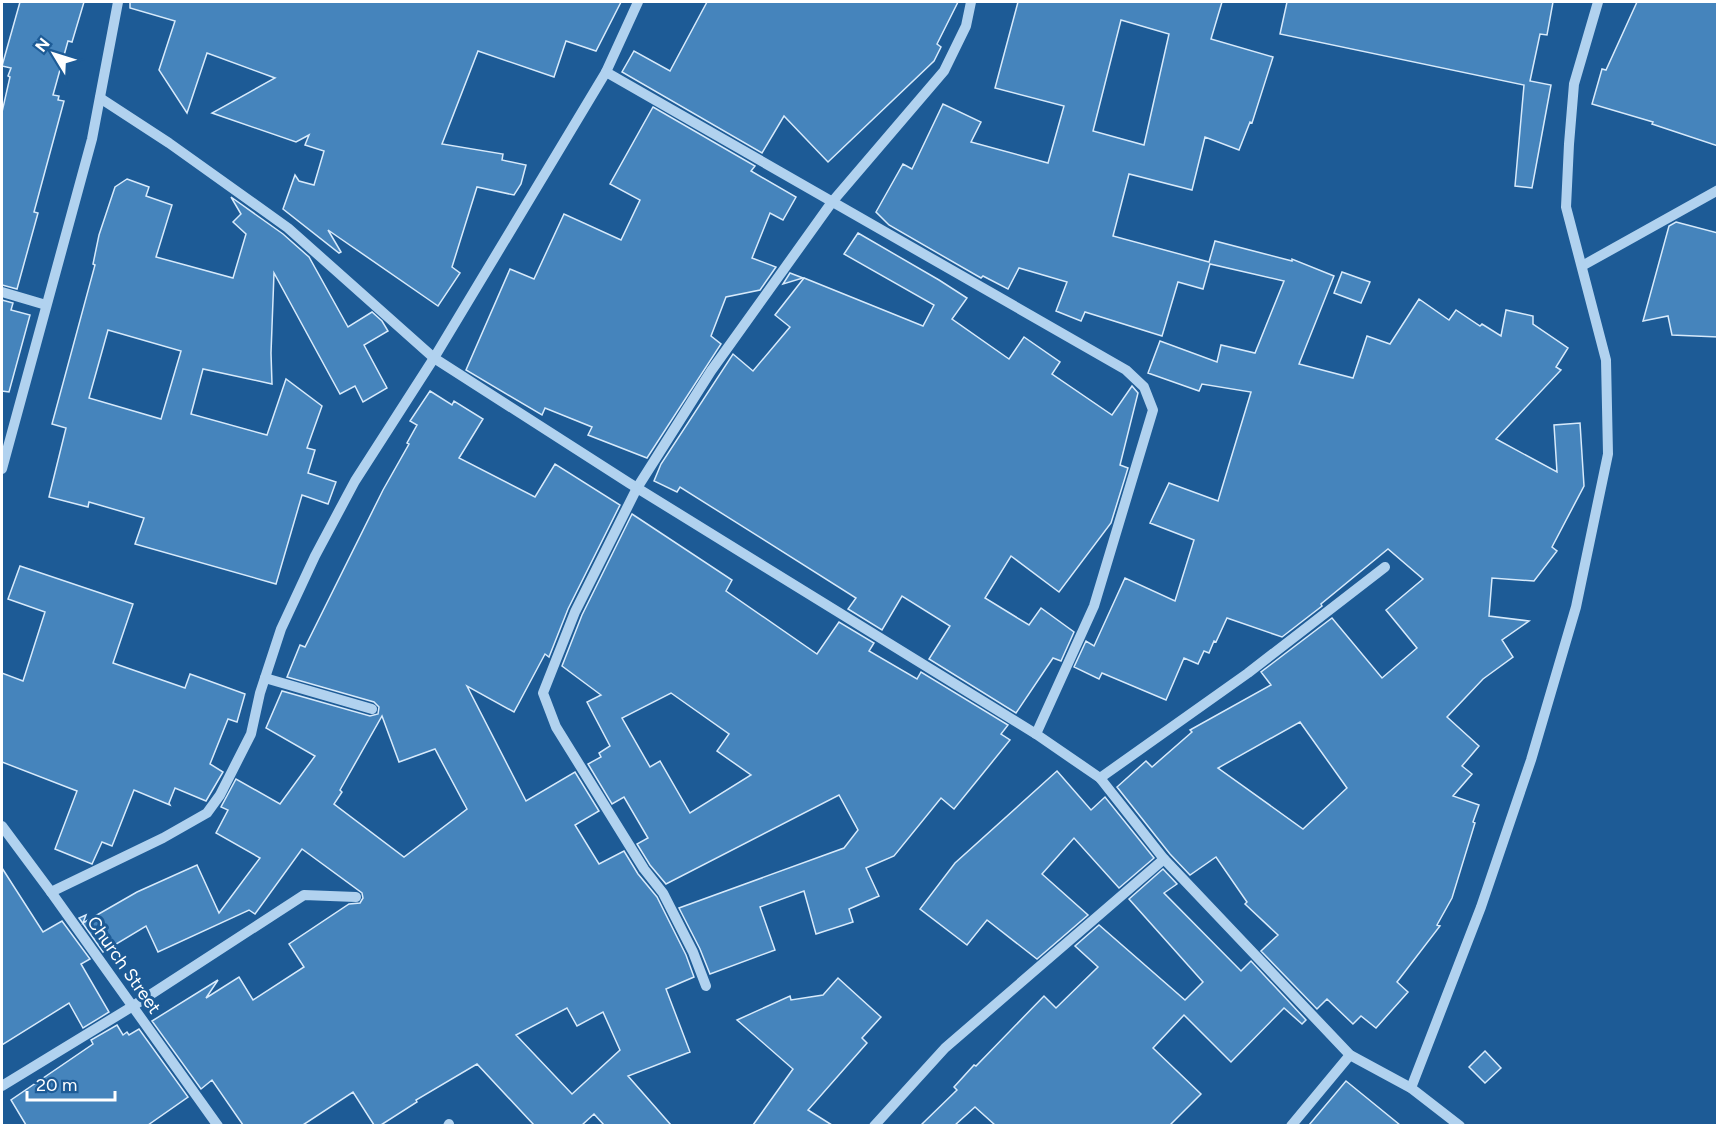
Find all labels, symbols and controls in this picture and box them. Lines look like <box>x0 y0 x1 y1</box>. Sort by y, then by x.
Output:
north arrow <box>24 24 84 84</box>
text: N <box>31 34 54 56</box>
street label: Church Street <box>82 912 166 1018</box>
scale bar <box>27 1064 116 1102</box>
text: 20 m <box>36 1074 77 1096</box>

